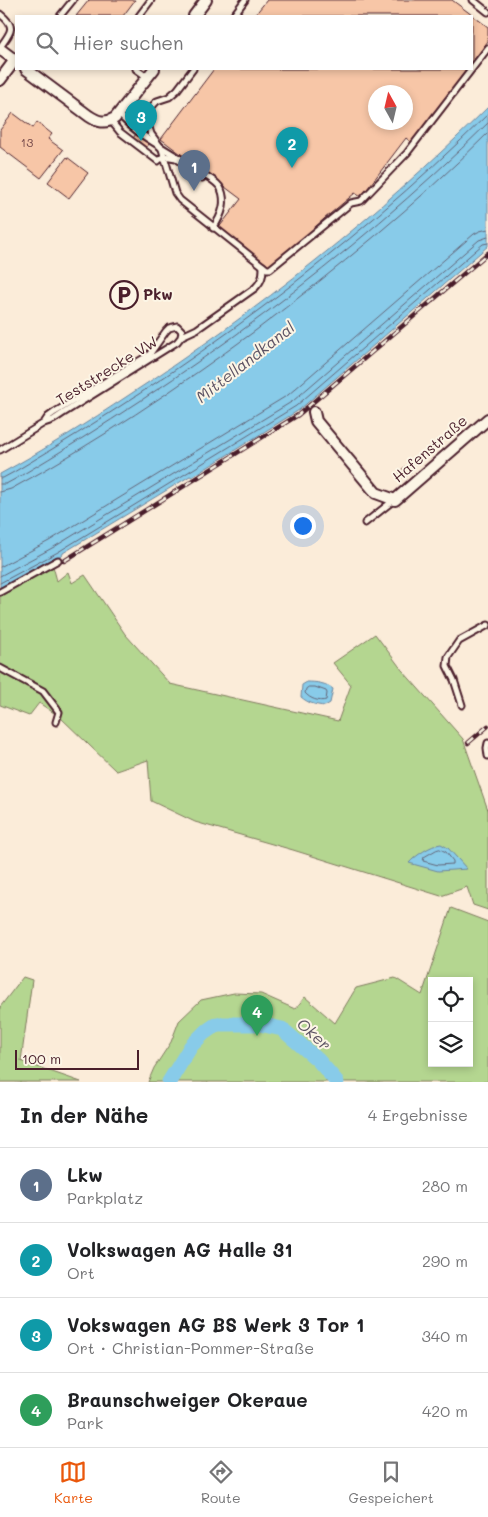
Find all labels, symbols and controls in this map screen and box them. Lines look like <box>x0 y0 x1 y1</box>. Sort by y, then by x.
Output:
search box <box>15 15 473 70</box>
icon: search <box>33 29 61 57</box>
text: Hier suchen <box>73 30 184 55</box>
north arrow <box>368 85 413 130</box>
pin: 3 <box>125 100 157 141</box>
pin: 2 <box>276 127 308 168</box>
house number: 13 <box>21 134 33 150</box>
pin: 1 <box>178 150 210 191</box>
parking icon: Pkw <box>109 280 139 310</box>
place label: Pkw <box>143 284 173 304</box>
water label: Mittellandkanal <box>191 316 298 407</box>
street label: Teststrecke VW <box>52 331 161 409</box>
street label: Hafenstraße <box>388 410 471 486</box>
your location <box>290 513 316 539</box>
map controls <box>428 977 473 1067</box>
button: locate <box>428 977 473 1022</box>
pin: 4 <box>241 995 273 1036</box>
water label: Oker <box>293 1013 336 1055</box>
button: layers <box>428 1022 473 1067</box>
scale bar <box>15 1047 139 1070</box>
text: 100 m <box>22 1049 61 1068</box>
text: In der Nähe <box>20 1101 148 1128</box>
text: 4 Ergebnisse <box>368 1104 468 1125</box>
text: Lkw <box>67 1162 103 1187</box>
text: 1 <box>32 1175 40 1196</box>
text: 280 m <box>422 1175 468 1196</box>
text: Parkplatz <box>67 1187 143 1208</box>
text: Volkswagen AG Halle 31 <box>67 1237 293 1262</box>
text: 2 <box>32 1250 40 1271</box>
text: 290 m <box>422 1250 468 1271</box>
text: Ort <box>67 1262 95 1283</box>
text: Vokswagen AG BS Werk 3 Tor 1 <box>67 1312 365 1337</box>
text: 3 <box>31 1325 41 1346</box>
text: 340 m <box>421 1325 468 1346</box>
text: Ort · Christian-Pommer-Straße <box>67 1337 314 1358</box>
text: Braunschweiger Okeraue <box>67 1387 308 1412</box>
text: 4 <box>31 1400 41 1421</box>
text: 420 m <box>422 1400 468 1421</box>
text: Park <box>67 1412 103 1433</box>
tab: Karte <box>54 1458 93 1507</box>
tab: Route <box>201 1458 241 1507</box>
tab: Gespeichert <box>349 1458 434 1507</box>

